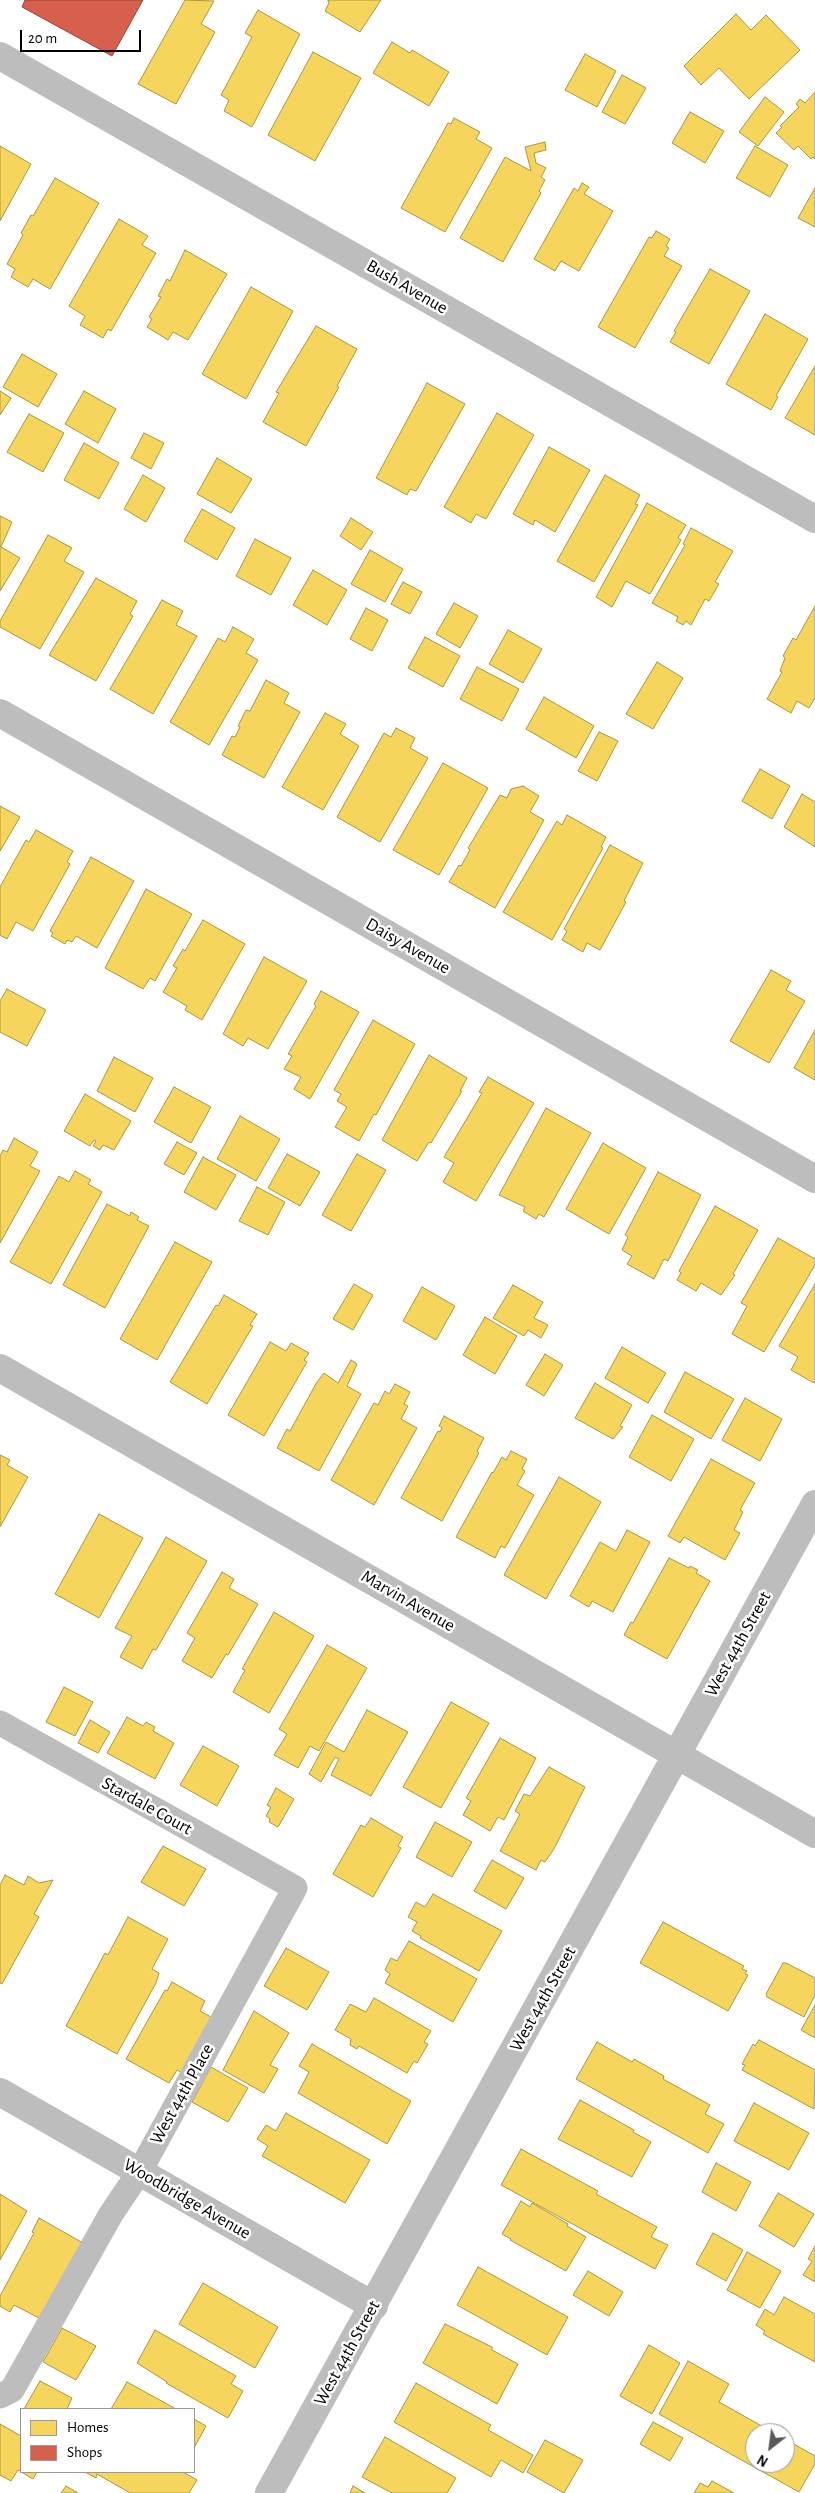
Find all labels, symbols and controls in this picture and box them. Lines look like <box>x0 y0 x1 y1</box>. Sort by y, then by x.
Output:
scale bar <box>22 20 144 52</box>
text: 20 m <box>28 31 57 46</box>
street label: Bush Avenue <box>362 255 452 319</box>
street label: Daisy Avenue <box>362 913 454 979</box>
street label: Marvin Avenue <box>357 1565 459 1637</box>
street label: West 44th Street <box>700 1588 776 1700</box>
street label: Stardale Court <box>98 1772 196 1840</box>
street label: West 44th Street <box>505 1943 581 2055</box>
street label: West 44th Place <box>145 2040 219 2148</box>
street label: Woodbridge Avenue <box>120 2154 254 2244</box>
street label: West 44th Street <box>309 2297 385 2409</box>
legend <box>20 2408 195 2473</box>
text: Homes <box>67 2420 109 2435</box>
north arrow <box>745 2423 795 2473</box>
text: Shops <box>67 2445 102 2460</box>
text: N <box>755 2452 771 2469</box>

